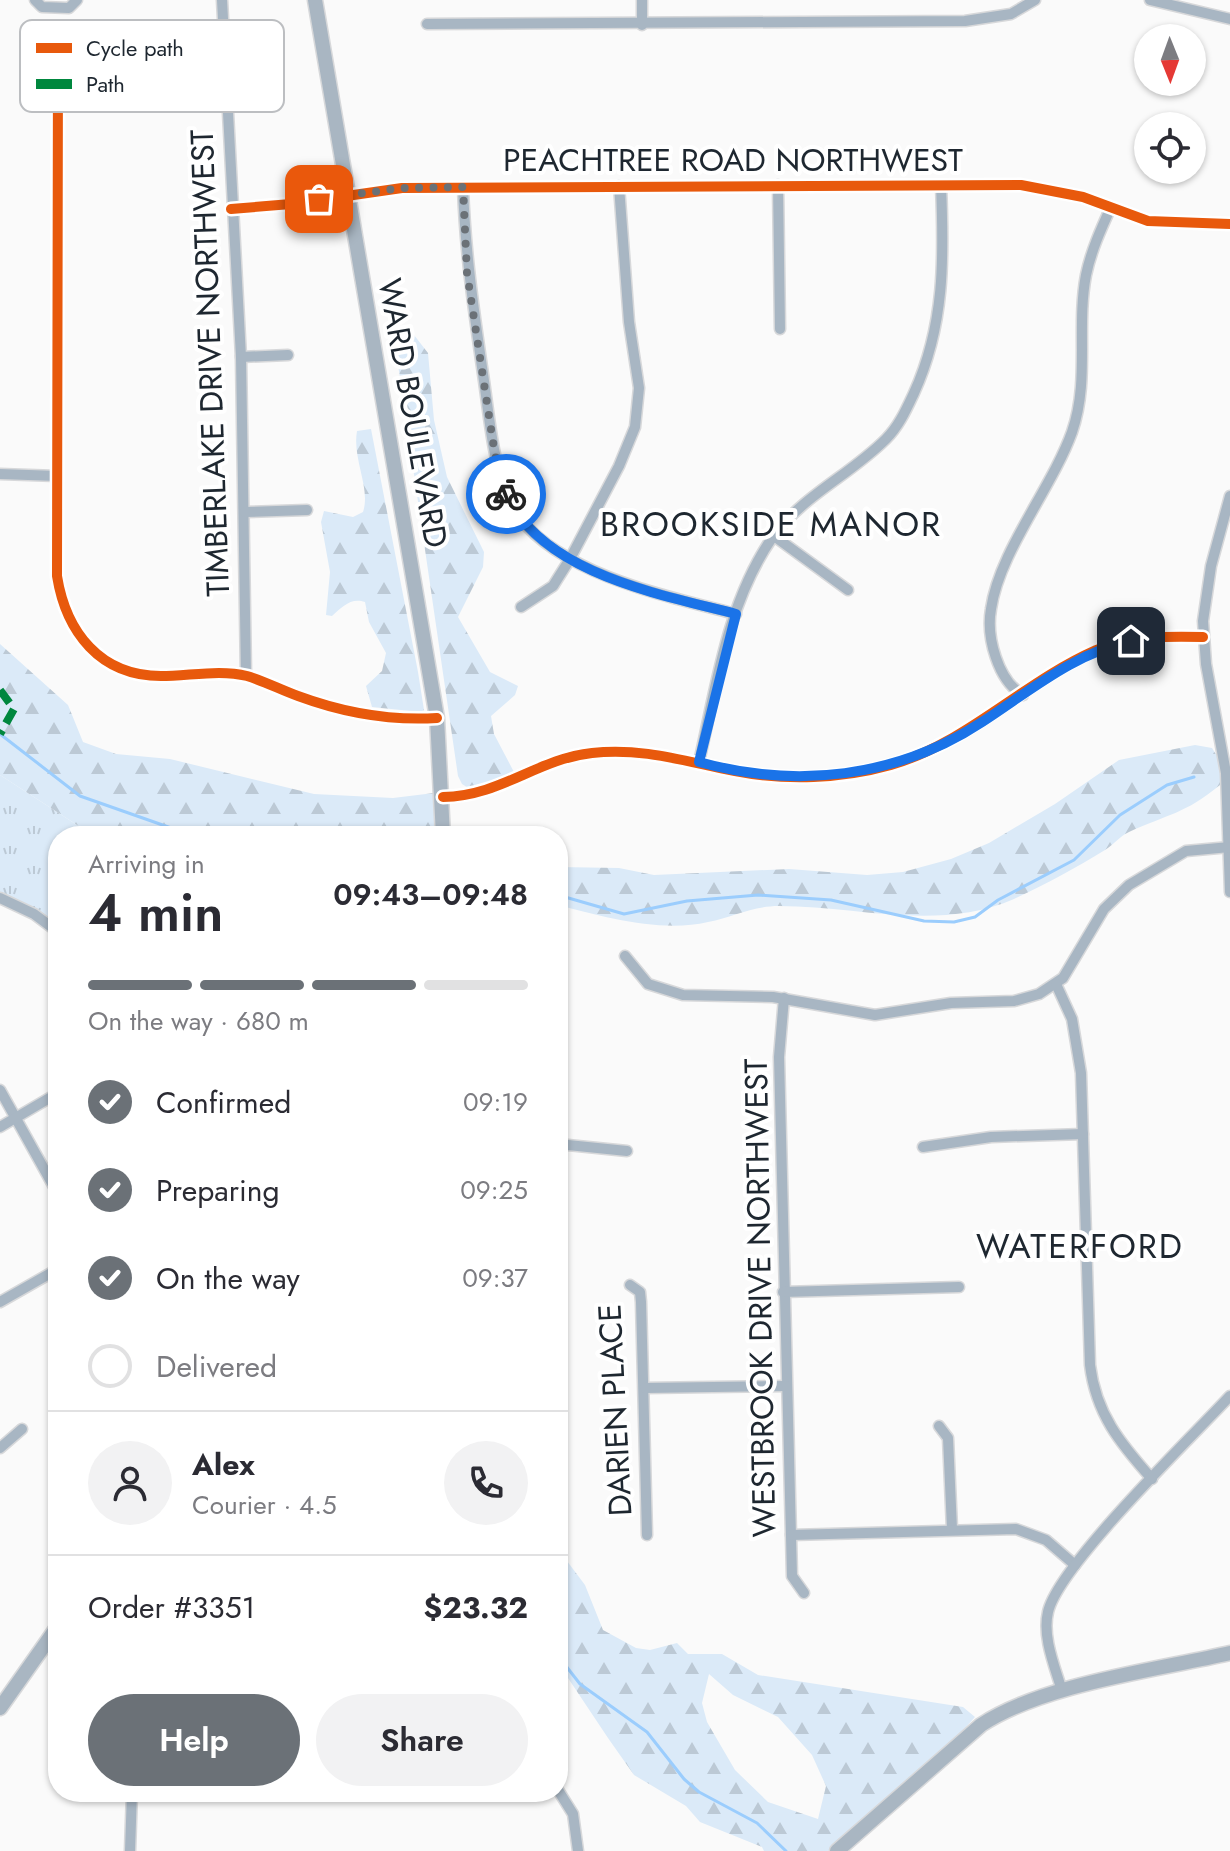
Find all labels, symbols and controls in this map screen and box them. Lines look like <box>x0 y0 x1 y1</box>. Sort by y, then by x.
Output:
legend <box>20 20 284 112</box>
north arrow <box>1134 24 1206 96</box>
map controls <box>1134 24 1206 184</box>
text: Cycle path <box>86 32 184 64</box>
text: Path <box>86 68 125 100</box>
button: locate <box>1134 112 1206 184</box>
street label: TIMBERLAKE DRIVE NORTHWEST <box>179 129 241 597</box>
street label: PEACHTREE ROAD NORTHWEST <box>503 137 963 183</box>
pin <box>285 165 353 233</box>
icon: bag <box>297 177 341 221</box>
street label: WARD BOULEVARD <box>367 275 459 551</box>
courier <box>466 454 546 534</box>
icon: bike <box>484 472 528 516</box>
district label: BROOKSIDE MANOR <box>600 500 942 549</box>
pin <box>1097 607 1165 675</box>
icon: home <box>1109 619 1153 663</box>
text: Arriving in <box>88 845 205 883</box>
text: 09:43–09:48 <box>333 873 528 916</box>
text: 4 min <box>88 875 223 951</box>
text: On the way · 680 m <box>88 1002 309 1040</box>
street label: WESTBROOK DRIVE NORTHWEST <box>733 1058 787 1538</box>
icon: check <box>88 1080 132 1124</box>
text: Confirmed <box>156 1081 291 1124</box>
text: 09:19 <box>463 1083 528 1121</box>
icon: check <box>88 1168 132 1212</box>
text: Preparing <box>156 1169 280 1212</box>
text: 09:25 <box>460 1171 528 1209</box>
district label: WATERFORD <box>976 1222 1184 1271</box>
icon: check <box>88 1256 132 1300</box>
text: On the way <box>156 1257 300 1300</box>
text: 09:37 <box>462 1259 528 1297</box>
street label: DARIEN PLACE <box>586 1303 644 1517</box>
text: Delivered <box>156 1345 277 1388</box>
button: person <box>88 1441 172 1525</box>
button: phone <box>444 1441 528 1525</box>
text: Alex <box>192 1443 255 1486</box>
text: Courier · 4.5 <box>192 1486 337 1524</box>
text: Order #3351 <box>88 1586 255 1629</box>
text: $23.32 <box>424 1586 528 1629</box>
button: Help <box>88 1694 300 1786</box>
button: Share <box>316 1694 528 1786</box>

